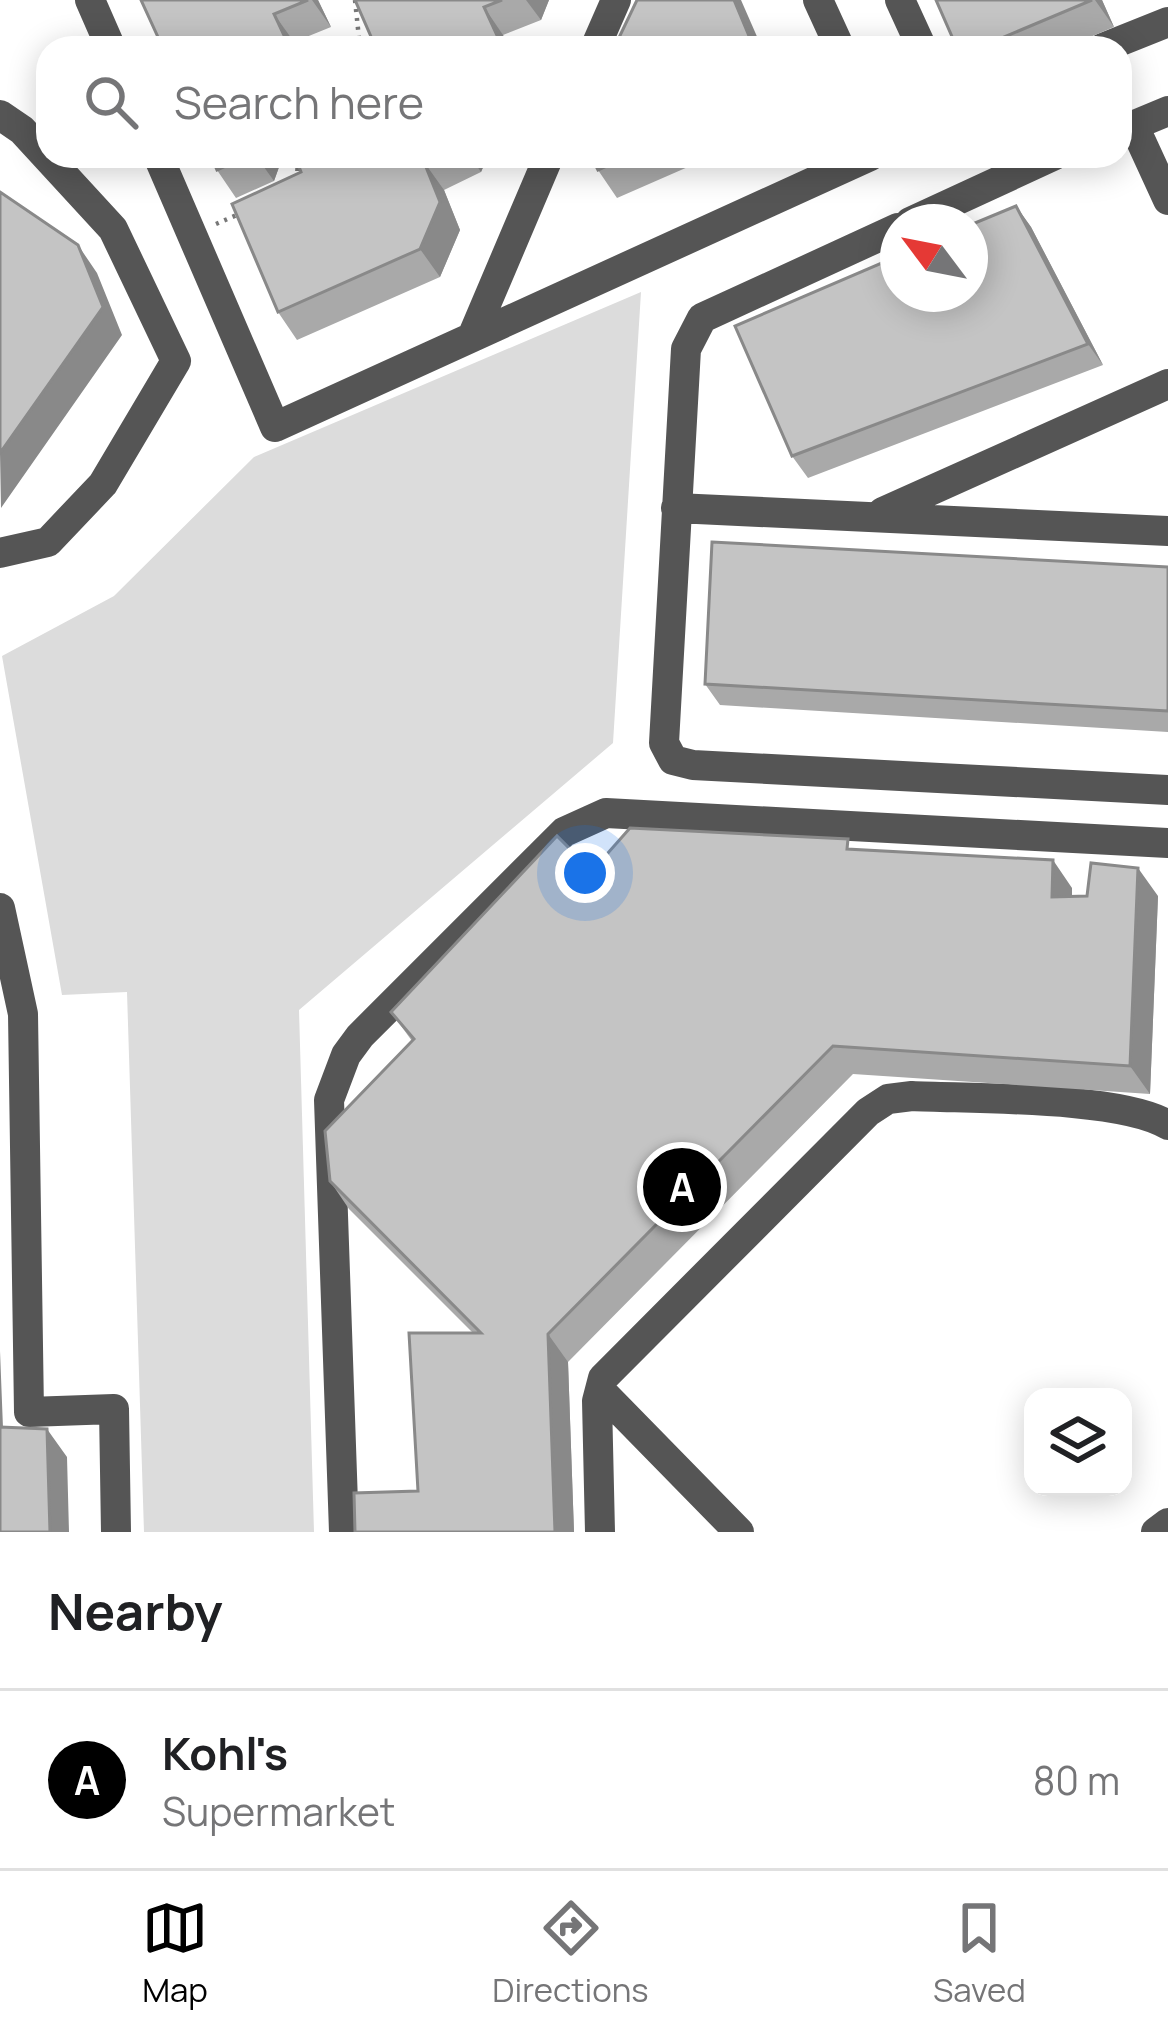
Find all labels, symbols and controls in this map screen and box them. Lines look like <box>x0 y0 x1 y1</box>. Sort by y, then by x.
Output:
search box <box>36 36 1132 168</box>
icon: search <box>78 69 144 135</box>
text: Search here <box>174 71 424 133</box>
north arrow <box>880 204 988 312</box>
your location <box>555 843 615 903</box>
pin: A <box>643 1142 721 1232</box>
map controls <box>1024 1388 1132 1496</box>
button: layers <box>1024 1388 1132 1496</box>
text: Nearby <box>48 1576 223 1645</box>
text: Kohl's <box>162 1722 288 1784</box>
text: A <box>74 1753 100 1807</box>
text: 80 m <box>1033 1753 1120 1807</box>
text: Supermarket <box>162 1784 395 1838</box>
tab: Map <box>142 1895 208 2012</box>
tab: Directions <box>492 1895 649 2012</box>
tab: Saved <box>933 1895 1026 2012</box>

